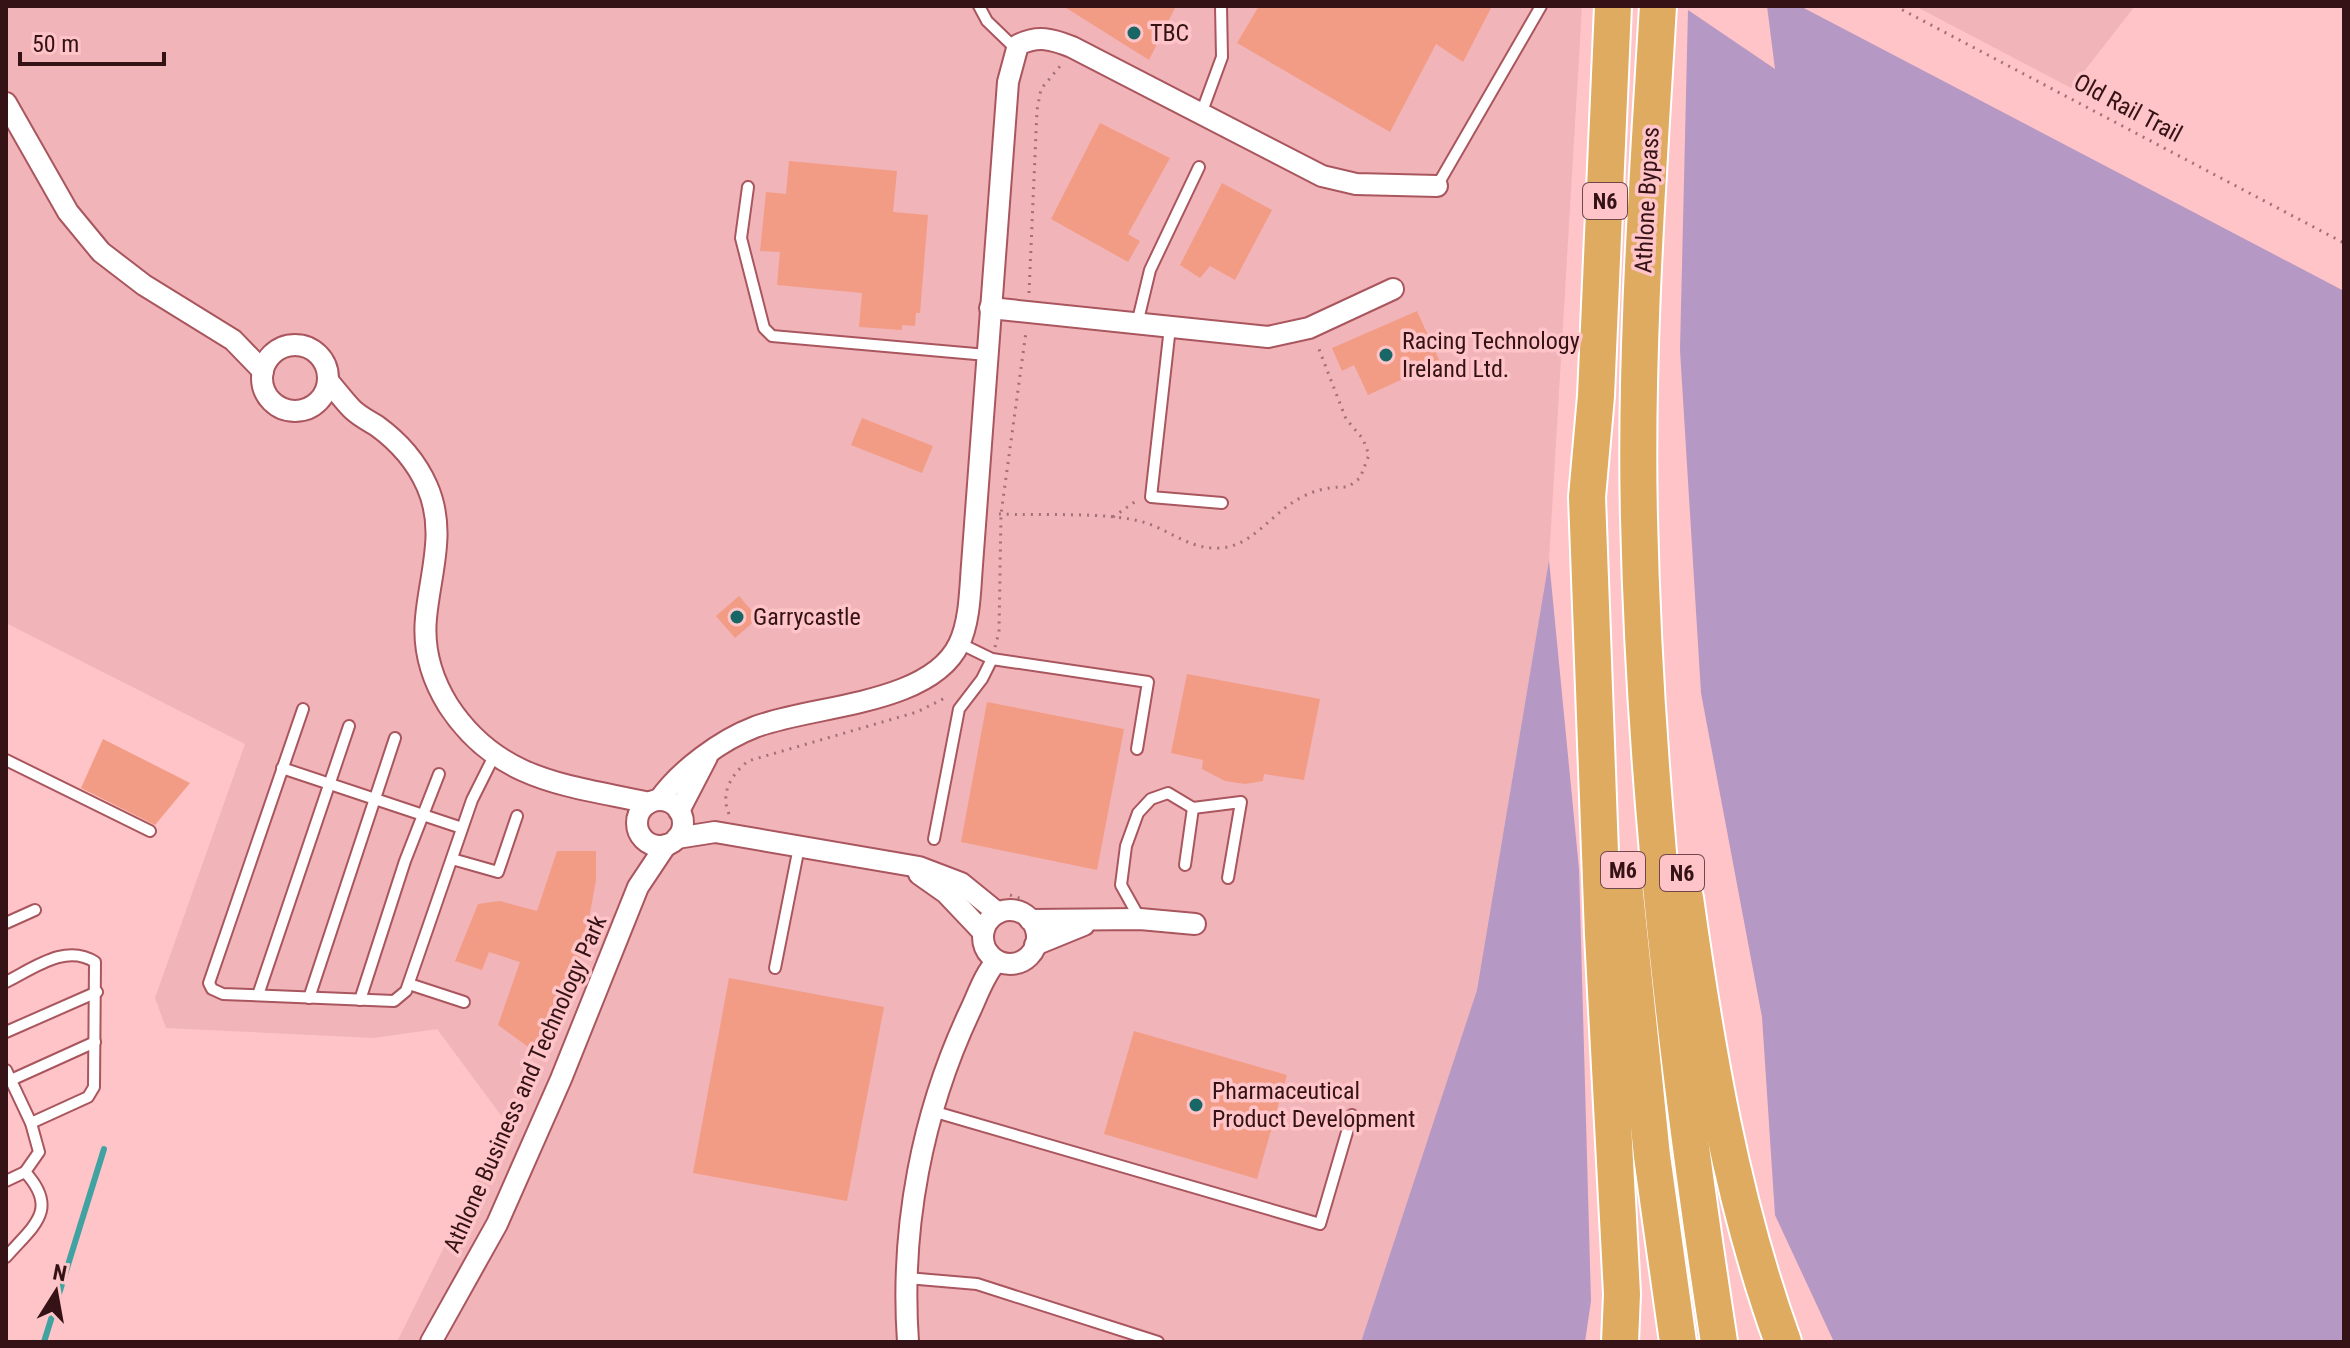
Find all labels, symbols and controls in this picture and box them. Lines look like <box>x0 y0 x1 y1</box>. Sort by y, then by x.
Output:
scale bar <box>20 16 164 66</box>
place label: TBC <box>1150 19 1189 47</box>
marker: TBC <box>1125 24 1143 42</box>
text: 50 m <box>32 30 79 58</box>
street label: Old Rail Trail <box>2069 68 2187 148</box>
street label: Athlone Bypass <box>1629 126 1665 274</box>
road number: N6 <box>1583 183 1627 219</box>
place label: Racing Technology Ireland Ltd. <box>1402 327 1580 383</box>
marker: Racing Technology Ireland Ltd. <box>1377 346 1395 364</box>
place label: Garrycastle <box>753 603 861 631</box>
marker: Garrycastle <box>728 608 746 626</box>
road number: M6 <box>1601 852 1645 888</box>
road number: N6 <box>1660 855 1704 891</box>
street label: Athlone Business and Technology Park <box>438 911 612 1257</box>
place label: Pharmaceutical Product Development <box>1212 1077 1415 1133</box>
marker: Pharmaceutical Product Development <box>1187 1096 1205 1114</box>
north arrow <box>16 1252 96 1332</box>
text: N <box>51 1259 69 1286</box>

